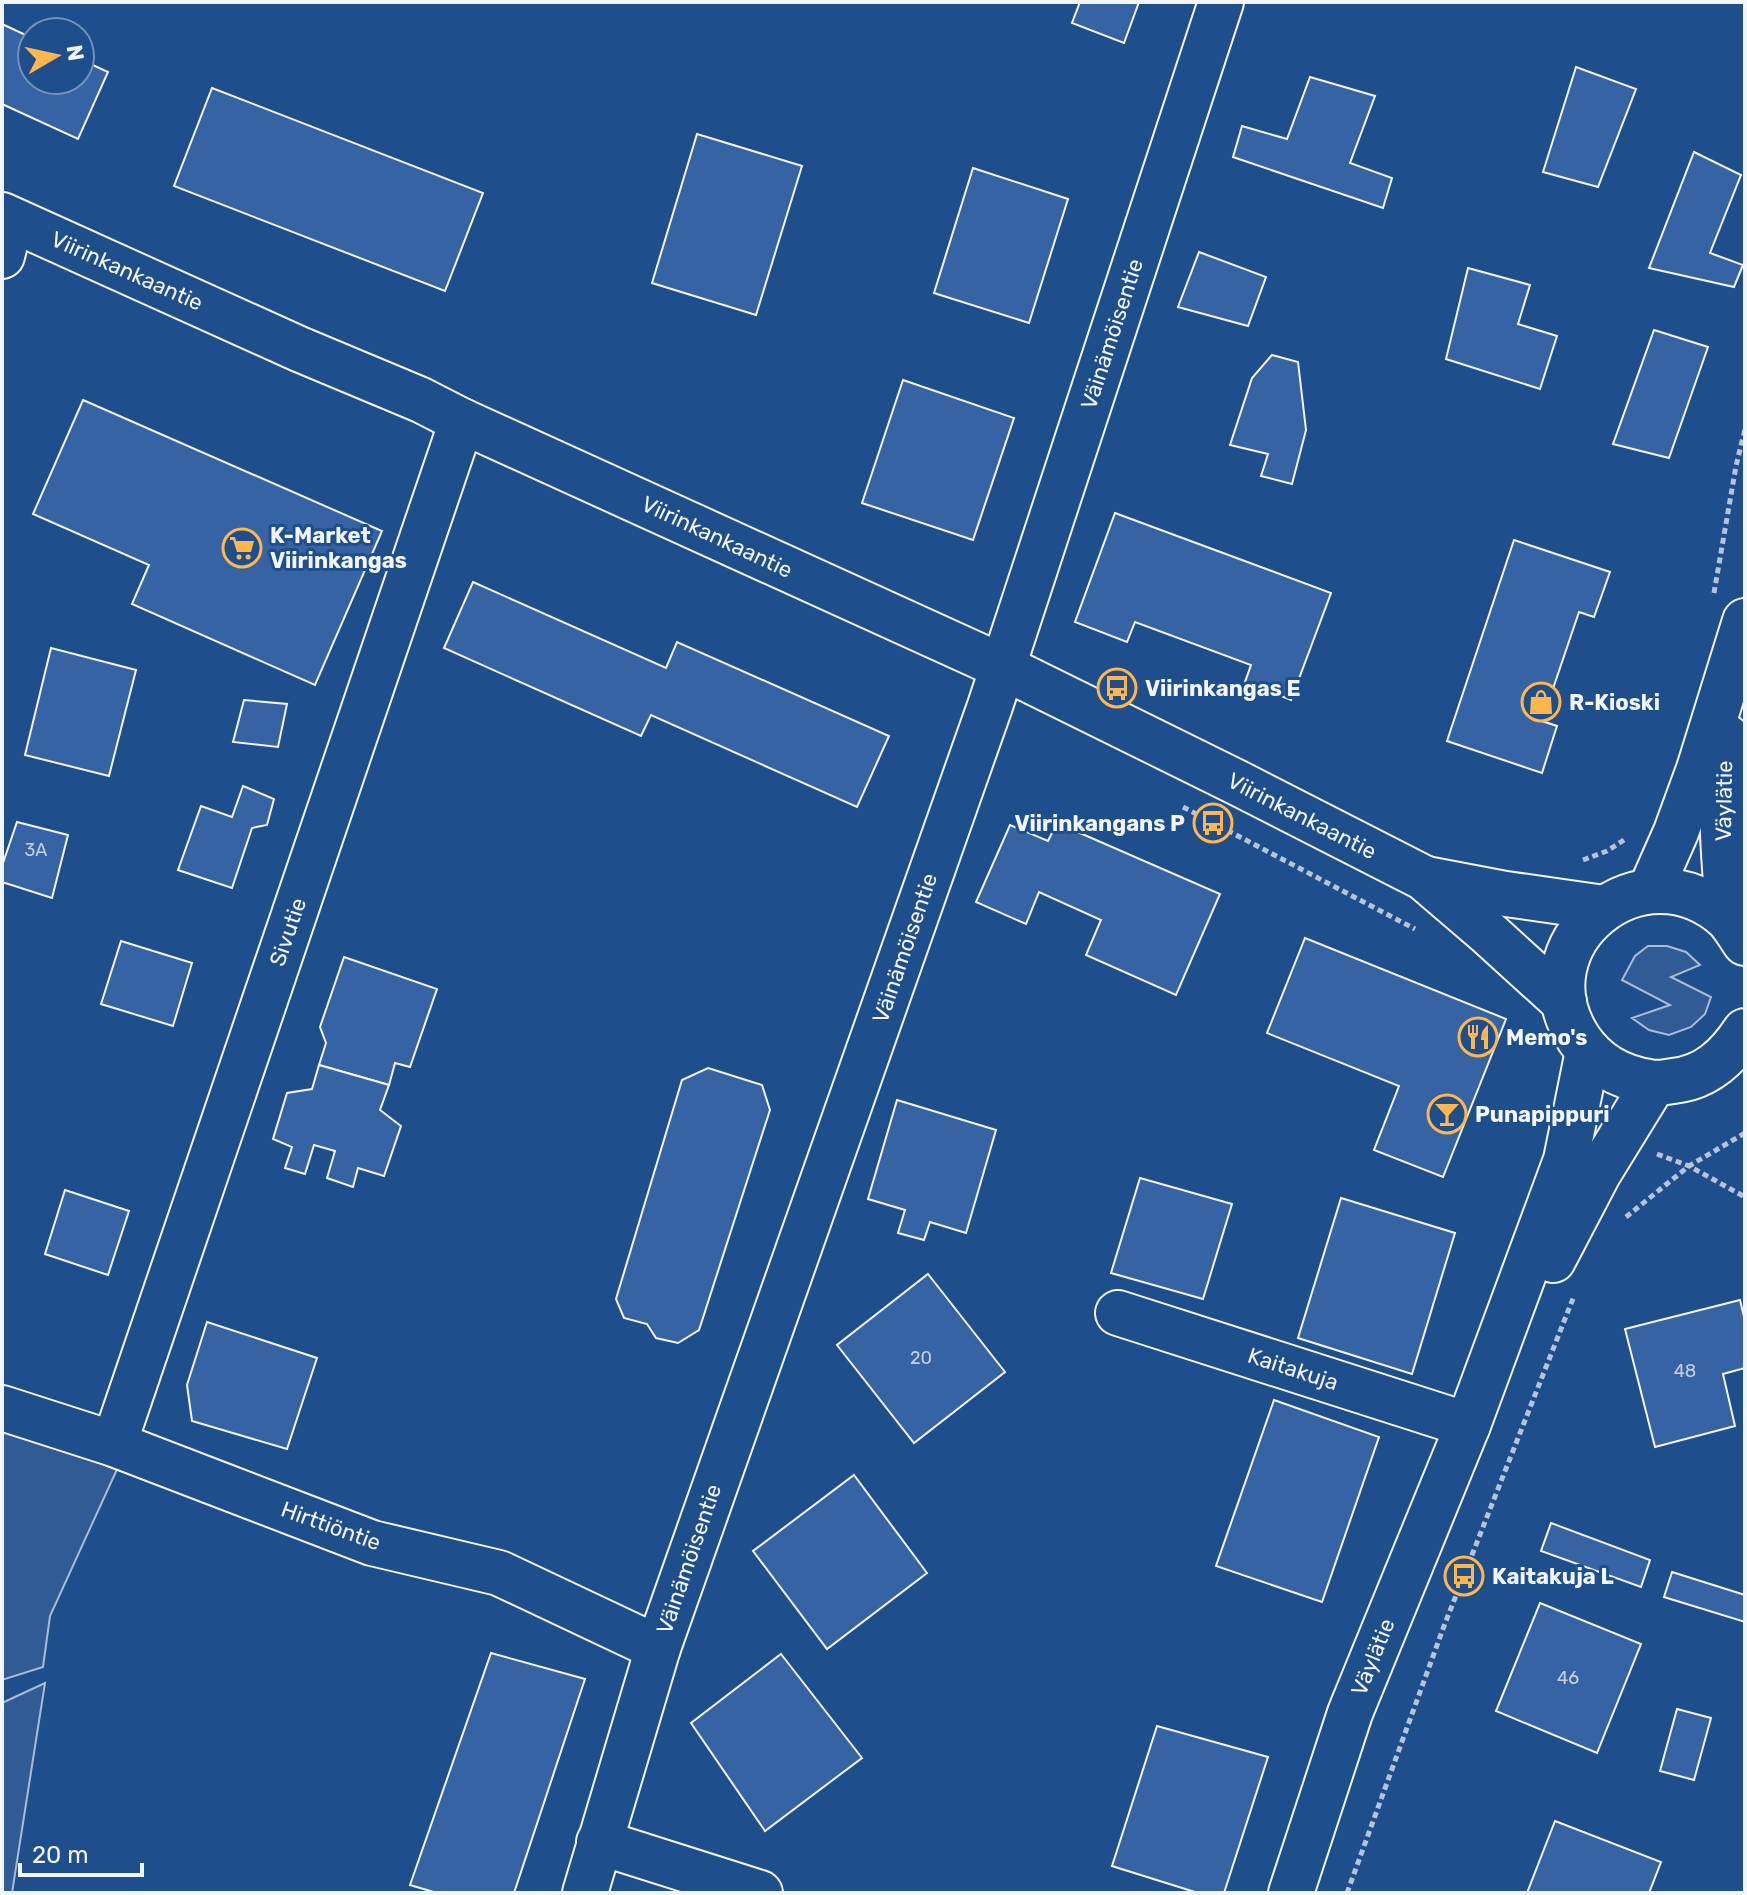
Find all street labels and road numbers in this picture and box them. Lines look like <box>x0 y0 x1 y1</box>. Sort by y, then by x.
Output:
street label: Viirinkankaantie <box>47 225 207 317</box>
street label: Väinämöisentie <box>1075 255 1149 413</box>
street label: Viirinkankaantie <box>637 490 797 584</box>
street label: Väylätie <box>1710 760 1738 842</box>
street label: Viirinkankaantie <box>1223 767 1381 865</box>
street label: Väinämöisentie <box>867 870 943 1026</box>
street label: Sivutie <box>264 894 312 970</box>
street label: Kaitakuja <box>1244 1342 1342 1396</box>
street label: Väinämöisentie <box>651 1481 727 1637</box>
street label: Hirttiöntie <box>278 1496 384 1556</box>
street label: Väylätie <box>1345 1614 1401 1700</box>

